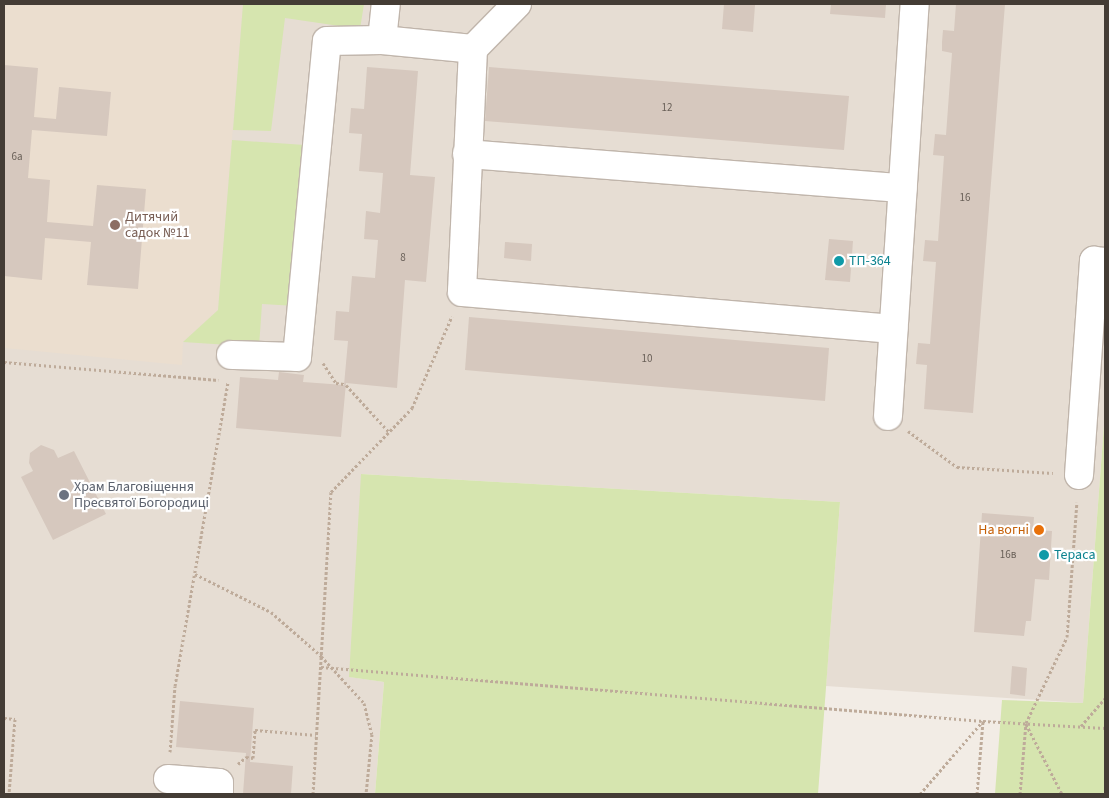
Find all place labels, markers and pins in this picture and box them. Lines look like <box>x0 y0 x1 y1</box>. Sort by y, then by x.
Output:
place label: Дитячий садок №11 <box>125 209 189 242</box>
marker: Дитячий садок №11 <box>109 219 121 231</box>
place label: ТП-364 <box>849 253 891 269</box>
marker: ТП-364 <box>833 255 845 267</box>
place label: Храм Благовіщення Пресвятої Богородиці <box>74 479 209 512</box>
marker: Храм Благовіщення Пресвятої Богородиці <box>58 489 70 501</box>
place label: На вогні <box>978 522 1029 538</box>
marker: На вогні <box>1033 524 1045 536</box>
place label: Тераса <box>1054 547 1095 563</box>
marker: Тераса <box>1038 549 1050 561</box>

